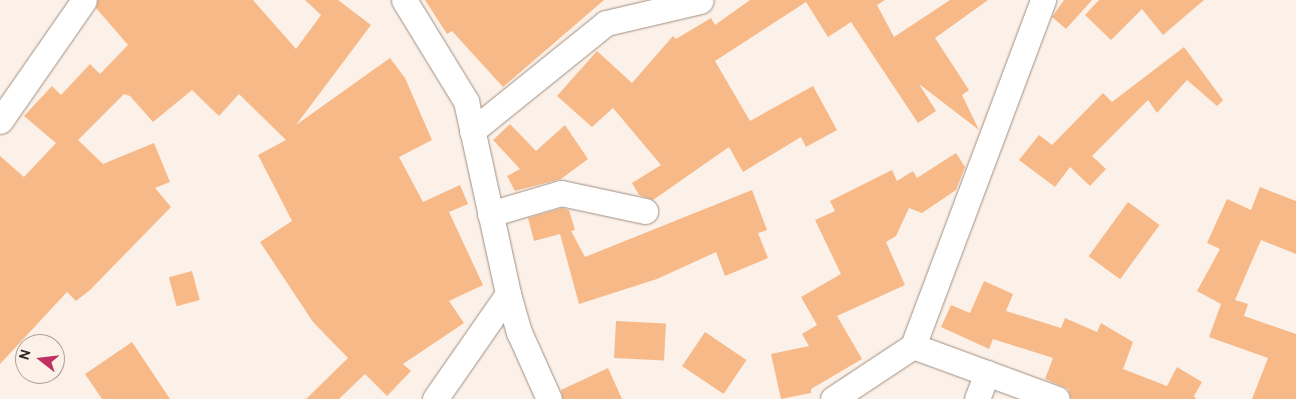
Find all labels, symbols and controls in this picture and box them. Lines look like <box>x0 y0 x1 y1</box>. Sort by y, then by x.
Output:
north arrow <box>15 334 65 384</box>
text: N <box>17 348 36 362</box>

